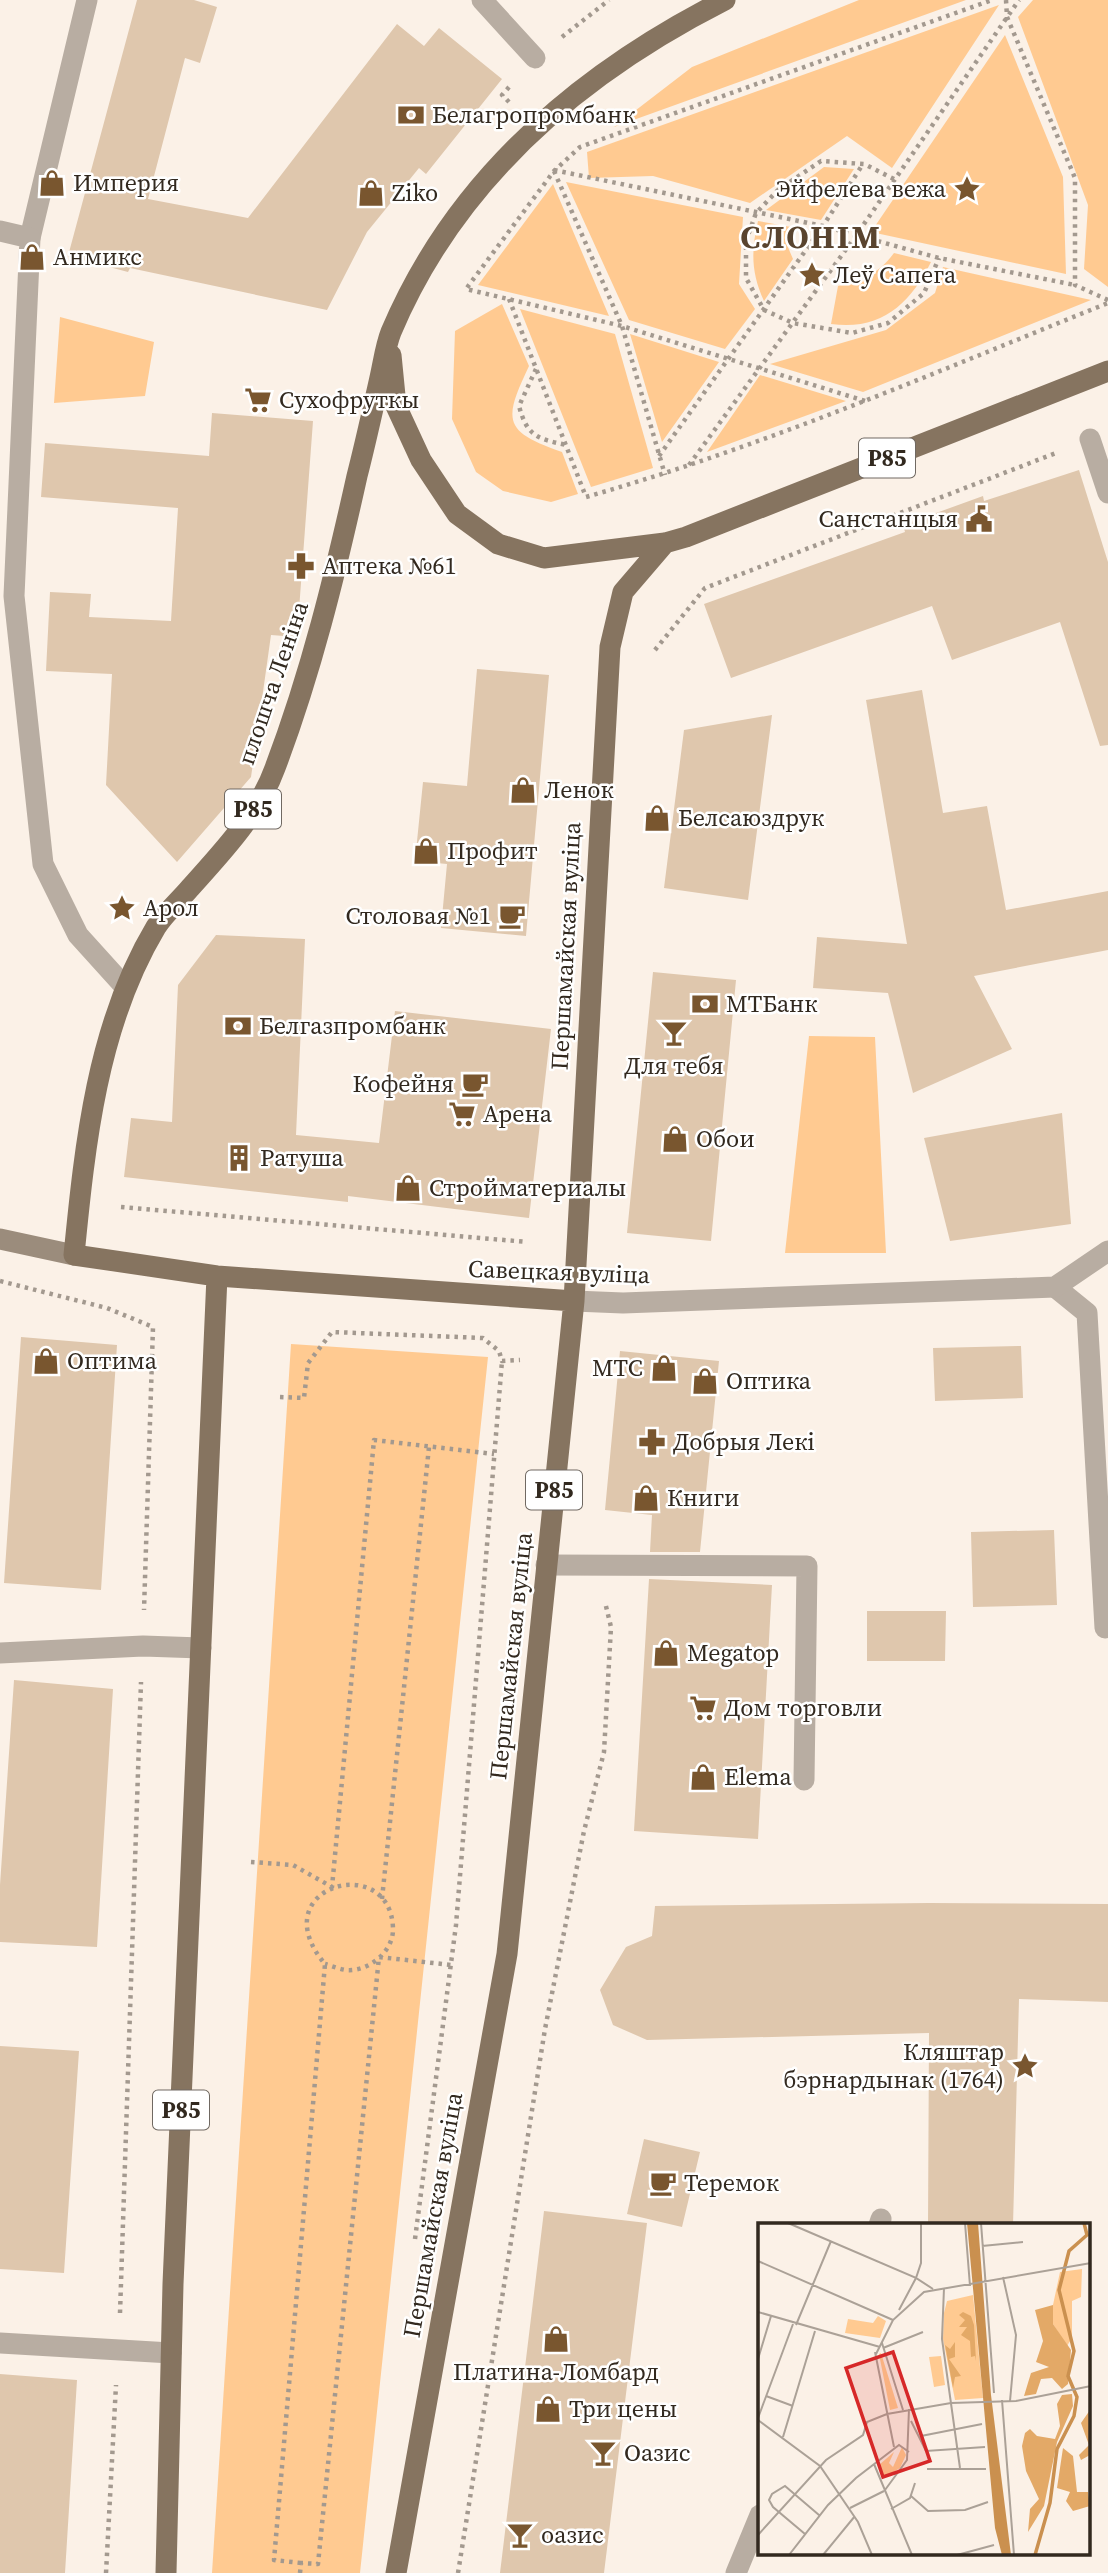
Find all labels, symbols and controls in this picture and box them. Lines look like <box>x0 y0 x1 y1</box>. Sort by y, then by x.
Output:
place label: Белагропромбанк <box>432 98 636 131</box>
bank icon: Белагропромбанк <box>396 100 426 130</box>
place label: Империя <box>73 166 179 199</box>
shop icon: Империя <box>37 168 67 198</box>
place label: Эйфелева вежа <box>776 172 947 205</box>
place icon: Эйфелева вежа <box>952 174 982 204</box>
place label: Ziko <box>392 176 438 209</box>
shop icon: Ziko <box>356 178 386 208</box>
district label: СЛОНІМ <box>740 215 882 259</box>
place label: Анмикс <box>53 240 142 273</box>
shop icon: Анмикс <box>17 242 47 272</box>
place label: Леў Сапега <box>833 258 957 291</box>
place icon: Леў Сапега <box>797 260 827 290</box>
place label: Сухофруткы <box>279 383 419 416</box>
supermarket icon: Сухофруткы <box>243 385 273 415</box>
road number: Р85 <box>859 438 915 478</box>
place label: Санстанцыя <box>818 502 958 535</box>
public building icon: Санстанцыя <box>964 504 994 534</box>
place label: Аптека №61 <box>322 549 457 582</box>
pharmacy icon: Аптека №61 <box>286 551 316 581</box>
street label: плошча Леніна <box>229 596 316 769</box>
place label: Ленок <box>544 773 614 806</box>
shop icon: Ленок <box>508 775 538 805</box>
road number: Р85 <box>225 790 281 828</box>
place label: Белсаюздрук <box>678 801 824 834</box>
shop icon: Белсаюздрук <box>642 803 672 833</box>
street label: Першамайская вуліца <box>543 820 589 1071</box>
place label: Профит <box>447 834 538 867</box>
shop icon: Профит <box>411 836 441 866</box>
place label: Арол <box>143 891 199 924</box>
place icon: Арол <box>107 893 137 923</box>
place label: Столовая №1 <box>345 899 491 932</box>
cafe icon: Столовая №1 <box>497 901 527 931</box>
place label: МТБанк <box>726 987 818 1020</box>
bank icon: МТБанк <box>690 989 720 1019</box>
place label: Белгазпромбанк <box>259 1009 446 1042</box>
bank icon: Белгазпромбанк <box>223 1011 253 1041</box>
bar icon: Для тебя <box>659 1018 689 1048</box>
place label: Для тебя <box>624 1049 724 1082</box>
place label: Кофейня <box>353 1067 454 1100</box>
cafe icon: Кофейня <box>460 1069 490 1099</box>
place label: Арена <box>483 1097 553 1130</box>
supermarket icon: Арена <box>447 1099 477 1129</box>
place label: Обои <box>696 1122 755 1155</box>
shop icon: Обои <box>660 1124 690 1154</box>
place label: Ратуша <box>260 1141 345 1174</box>
building icon: Ратуша <box>224 1143 254 1173</box>
place label: Стройматериалы <box>429 1171 626 1204</box>
shop icon: Стройматериалы <box>393 1173 423 1203</box>
street label: Савецкая вуліца <box>468 1252 651 1291</box>
place label: Оптима <box>67 1344 158 1377</box>
shop icon: Оптима <box>31 1346 61 1376</box>
place label: МТС <box>592 1351 643 1384</box>
shop icon: МТС <box>649 1353 679 1383</box>
place label: Оптика <box>726 1364 812 1397</box>
shop icon: Оптика <box>690 1366 720 1396</box>
place label: Добрыя Лекі <box>673 1425 815 1458</box>
pharmacy icon: Добрыя Лекі <box>637 1427 667 1457</box>
road number: Р85 <box>526 1470 582 1510</box>
place label: Книги <box>667 1481 740 1514</box>
shop icon: Книги <box>631 1483 661 1513</box>
street label: Першамайская вуліца <box>481 1530 540 1781</box>
place label: Megatop <box>687 1636 779 1669</box>
shop icon: Megatop <box>651 1638 681 1668</box>
place label: Дом торговли <box>724 1691 882 1724</box>
supermarket icon: Дом торговли <box>688 1693 718 1723</box>
place label: Elema <box>724 1760 792 1793</box>
shop icon: Elema <box>688 1762 718 1792</box>
place label: Кляштар бэрнардынак (1764) <box>783 2035 1004 2096</box>
place icon: Кляштар бэрнардынак (1764) <box>1010 2051 1040 2081</box>
street label: Першамайская вуліца <box>395 2089 470 2340</box>
road number: Р85 <box>153 2090 209 2130</box>
place label: Теремок <box>684 2166 779 2199</box>
cafe icon: Теремок <box>648 2168 678 2198</box>
inset map <box>758 2223 1090 2556</box>
shop icon: Платина-Ломбард <box>541 2324 571 2354</box>
place label: Платина-Ломбард <box>453 2355 659 2388</box>
place label: Три цены <box>569 2392 677 2425</box>
shop icon: Три цены <box>533 2394 563 2424</box>
place label: Оазис <box>624 2436 690 2469</box>
bar icon: Оазис <box>588 2438 618 2468</box>
place label: оазис <box>541 2518 604 2551</box>
bar icon: оазис <box>505 2520 535 2550</box>

